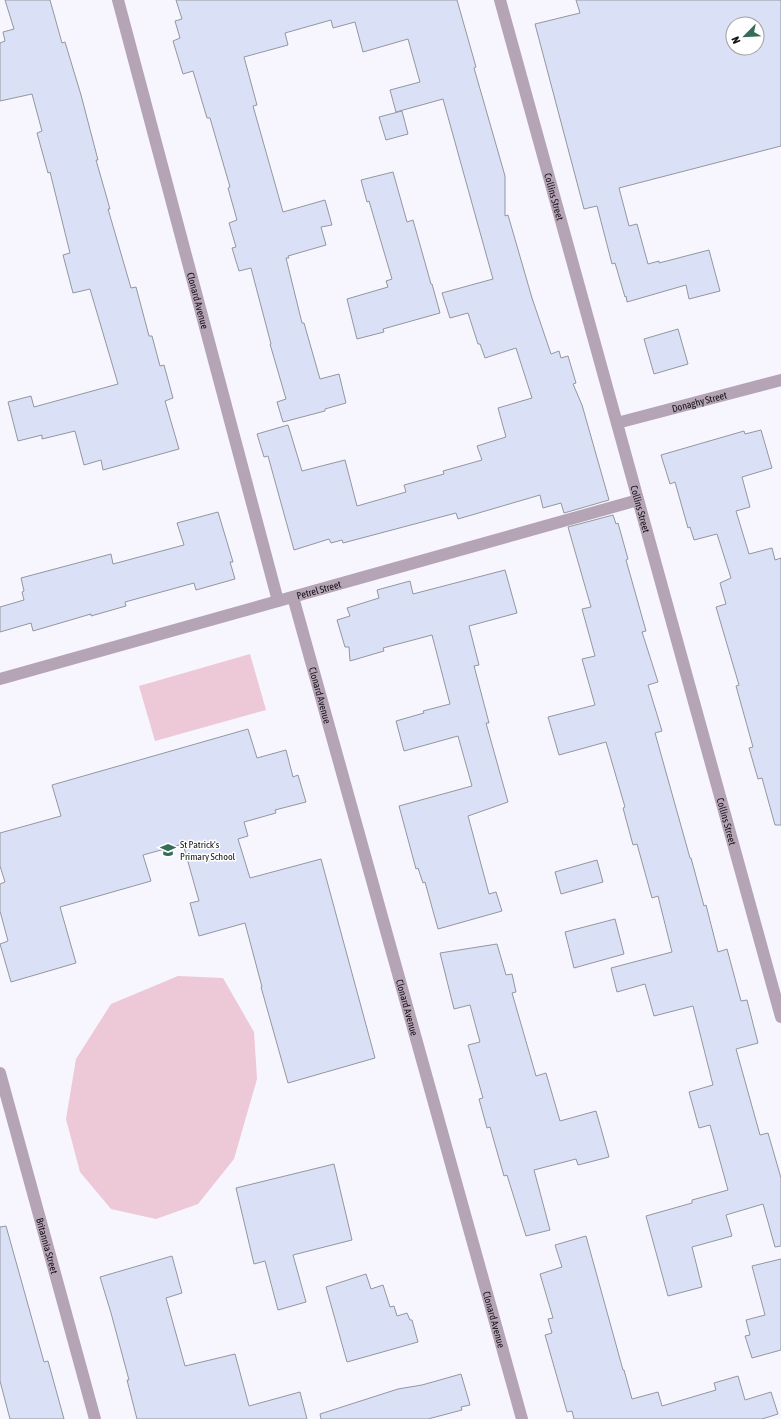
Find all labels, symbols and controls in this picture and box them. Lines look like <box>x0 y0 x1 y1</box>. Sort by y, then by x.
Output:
north arrow <box>725 16 765 56</box>
text: N <box>729 35 743 45</box>
street label: Collins Street <box>543 172 566 222</box>
street label: Clonard Avenue <box>185 271 211 330</box>
street label: Donaghy Street <box>671 389 728 414</box>
street label: Collins Street <box>629 484 652 534</box>
street label: Petrel Street <box>295 578 342 601</box>
street label: Clonard Avenue <box>307 666 334 725</box>
street label: Collins Street <box>715 796 739 846</box>
place label: St Patrick's Primary School <box>180 839 236 862</box>
school or university icon: St Patrick's Primary School <box>159 841 177 859</box>
street label: Clonard Avenue <box>394 978 421 1037</box>
street label: Britannia Street <box>34 1216 60 1275</box>
street label: Clonard Avenue <box>481 1290 507 1349</box>

